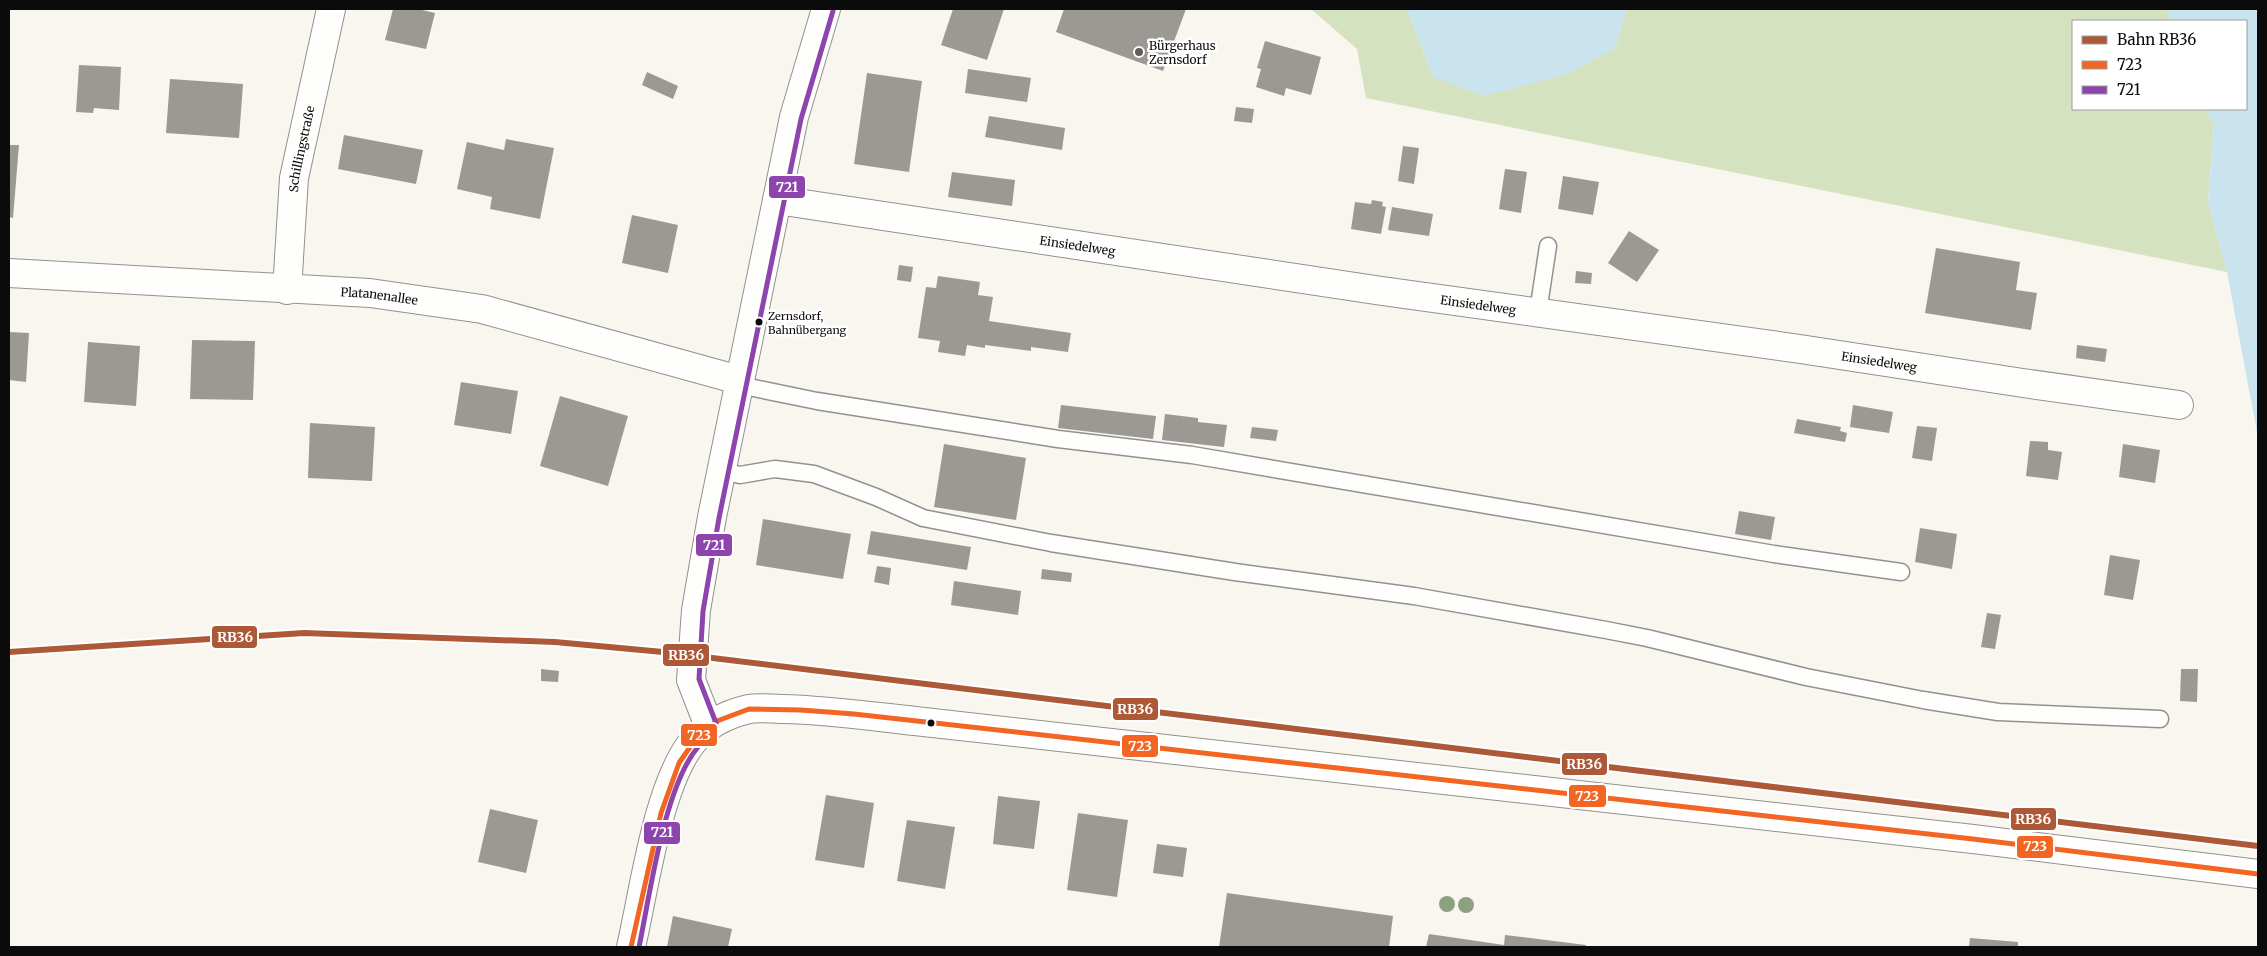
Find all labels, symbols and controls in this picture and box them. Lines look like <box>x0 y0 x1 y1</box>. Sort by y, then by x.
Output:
legend <box>2072 20 2247 110</box>
text: Bahn RB36 <box>2117 30 2196 49</box>
place label: Bürgerhaus Zernsdorf <box>1149 38 1216 67</box>
marker: Bürgerhaus Zernsdorf <box>1133 46 1145 58</box>
text: 723 <box>2117 55 2142 74</box>
text: 721 <box>2117 80 2141 99</box>
street label: Schillingstraße <box>286 104 317 193</box>
line badge: 721 <box>768 175 806 199</box>
text: 721 <box>776 178 799 196</box>
street label: Einsiedelweg <box>1039 232 1117 258</box>
street label: Platanenallee <box>340 284 419 307</box>
street label: Einsiedelweg <box>1439 292 1518 317</box>
place label: Zernsdorf, Bahnübergang <box>768 309 847 337</box>
marker: Zernsdorf, Bahnübergang <box>754 317 764 327</box>
street label: Einsiedelweg <box>1840 348 1919 374</box>
line badge: 721 <box>695 533 733 557</box>
text: 721 <box>703 536 726 554</box>
line badge: RB36 <box>211 625 258 649</box>
text: RB36 <box>217 628 253 646</box>
line badge: RB36 <box>662 643 710 667</box>
text: RB36 <box>668 646 704 664</box>
line badge: RB36 <box>1112 697 1159 721</box>
text: RB36 <box>1117 700 1153 718</box>
unlabelled marker <box>926 718 936 728</box>
line badge: 723 <box>680 723 718 747</box>
text: 723 <box>687 726 711 744</box>
line badge: 723 <box>1121 734 1159 758</box>
text: 723 <box>1128 737 1152 755</box>
line badge: RB36 <box>1561 752 1608 776</box>
text: RB36 <box>1566 755 1602 773</box>
line badge: 723 <box>1568 784 1607 808</box>
text: 723 <box>1575 787 1599 805</box>
line badge: RB36 <box>2010 807 2057 831</box>
text: RB36 <box>2015 810 2051 828</box>
line badge: 721 <box>643 821 681 845</box>
text: 721 <box>651 823 674 841</box>
line badge: 723 <box>2016 835 2054 859</box>
text: 723 <box>2023 837 2047 855</box>

